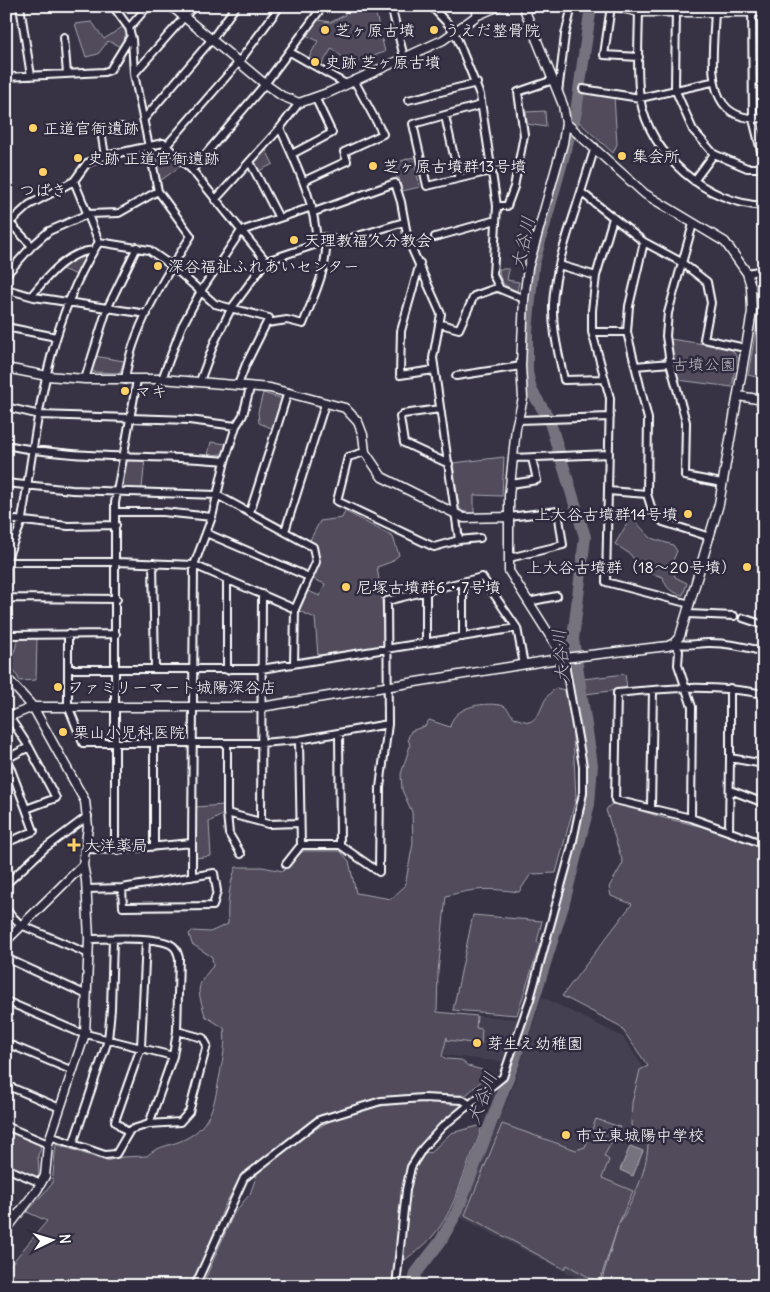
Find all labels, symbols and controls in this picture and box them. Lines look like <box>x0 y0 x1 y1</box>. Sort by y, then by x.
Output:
place label: 芝ヶ原古墳 <box>335 20 415 40</box>
place label: うえだ整骨院 <box>444 20 540 40</box>
marker: 芝ヶ原古墳 <box>319 24 331 36</box>
marker: うえだ整骨院 <box>428 24 440 36</box>
place label: 史跡 芝ヶ原古墳 <box>325 52 441 72</box>
marker: 史跡 芝ヶ原古墳 <box>309 56 321 68</box>
place label: 正道官衙遺跡 <box>43 118 139 138</box>
marker: 正道官衙遺跡 <box>27 122 39 134</box>
place label: 集会所 <box>632 146 680 166</box>
place label: 史跡 正道官衙遺跡 <box>88 148 220 168</box>
marker: 集会所 <box>616 150 628 162</box>
marker: 史跡 正道官衙遺跡 <box>72 152 84 164</box>
place label: 芝ヶ原古墳群13号墳 <box>383 156 526 176</box>
marker: 芝ヶ原古墳群13号墳 <box>367 160 379 172</box>
marker: つばき <box>37 166 49 178</box>
place label: つばき <box>19 180 67 200</box>
water label: 大谷川 <box>505 214 540 272</box>
place label: 天理教福久分教会 <box>304 230 432 250</box>
marker: 天理教福久分教会 <box>288 234 300 246</box>
place label: 深谷福祉ふれあいセンター <box>168 256 359 276</box>
marker: 深谷福祉ふれあいセンター <box>152 260 164 272</box>
park label: 古墳公園 <box>672 354 736 374</box>
place label: マキ <box>135 381 167 401</box>
marker: マキ <box>119 385 131 397</box>
place label: 上大谷古墳群14号墳 <box>534 504 678 524</box>
marker: 上大谷古墳群14号墳 <box>682 508 694 520</box>
place label: 上大谷古墳群（18～20号墳） <box>526 557 737 577</box>
marker: 上大谷古墳群（18～20号墳） <box>741 561 753 573</box>
place label: 尼塚古墳群6・7号墳 <box>356 577 501 597</box>
marker: 尼塚古墳群6・7号墳 <box>340 581 352 593</box>
water label: 大谷川 <box>547 628 574 684</box>
place label: ファミリーマート城陽深谷店 <box>68 677 276 697</box>
marker: ファミリーマート城陽深谷店 <box>52 681 64 693</box>
place label: 栗山小児科医院 <box>73 722 185 742</box>
marker: 栗山小児科医院 <box>57 726 69 738</box>
place label: 大洋薬局 <box>84 835 148 855</box>
marker: 大洋薬局 <box>68 839 80 851</box>
place label: 芽生え幼稚園 <box>487 1033 583 1053</box>
marker: 芽生え幼稚園 <box>471 1037 483 1049</box>
water label: 大谷川 <box>461 1068 502 1127</box>
place label: 市立東城陽中学校 <box>576 1125 704 1145</box>
marker: 市立東城陽中学校 <box>560 1129 572 1141</box>
north arrow <box>28 1214 78 1264</box>
text: N <box>56 1233 74 1244</box>

